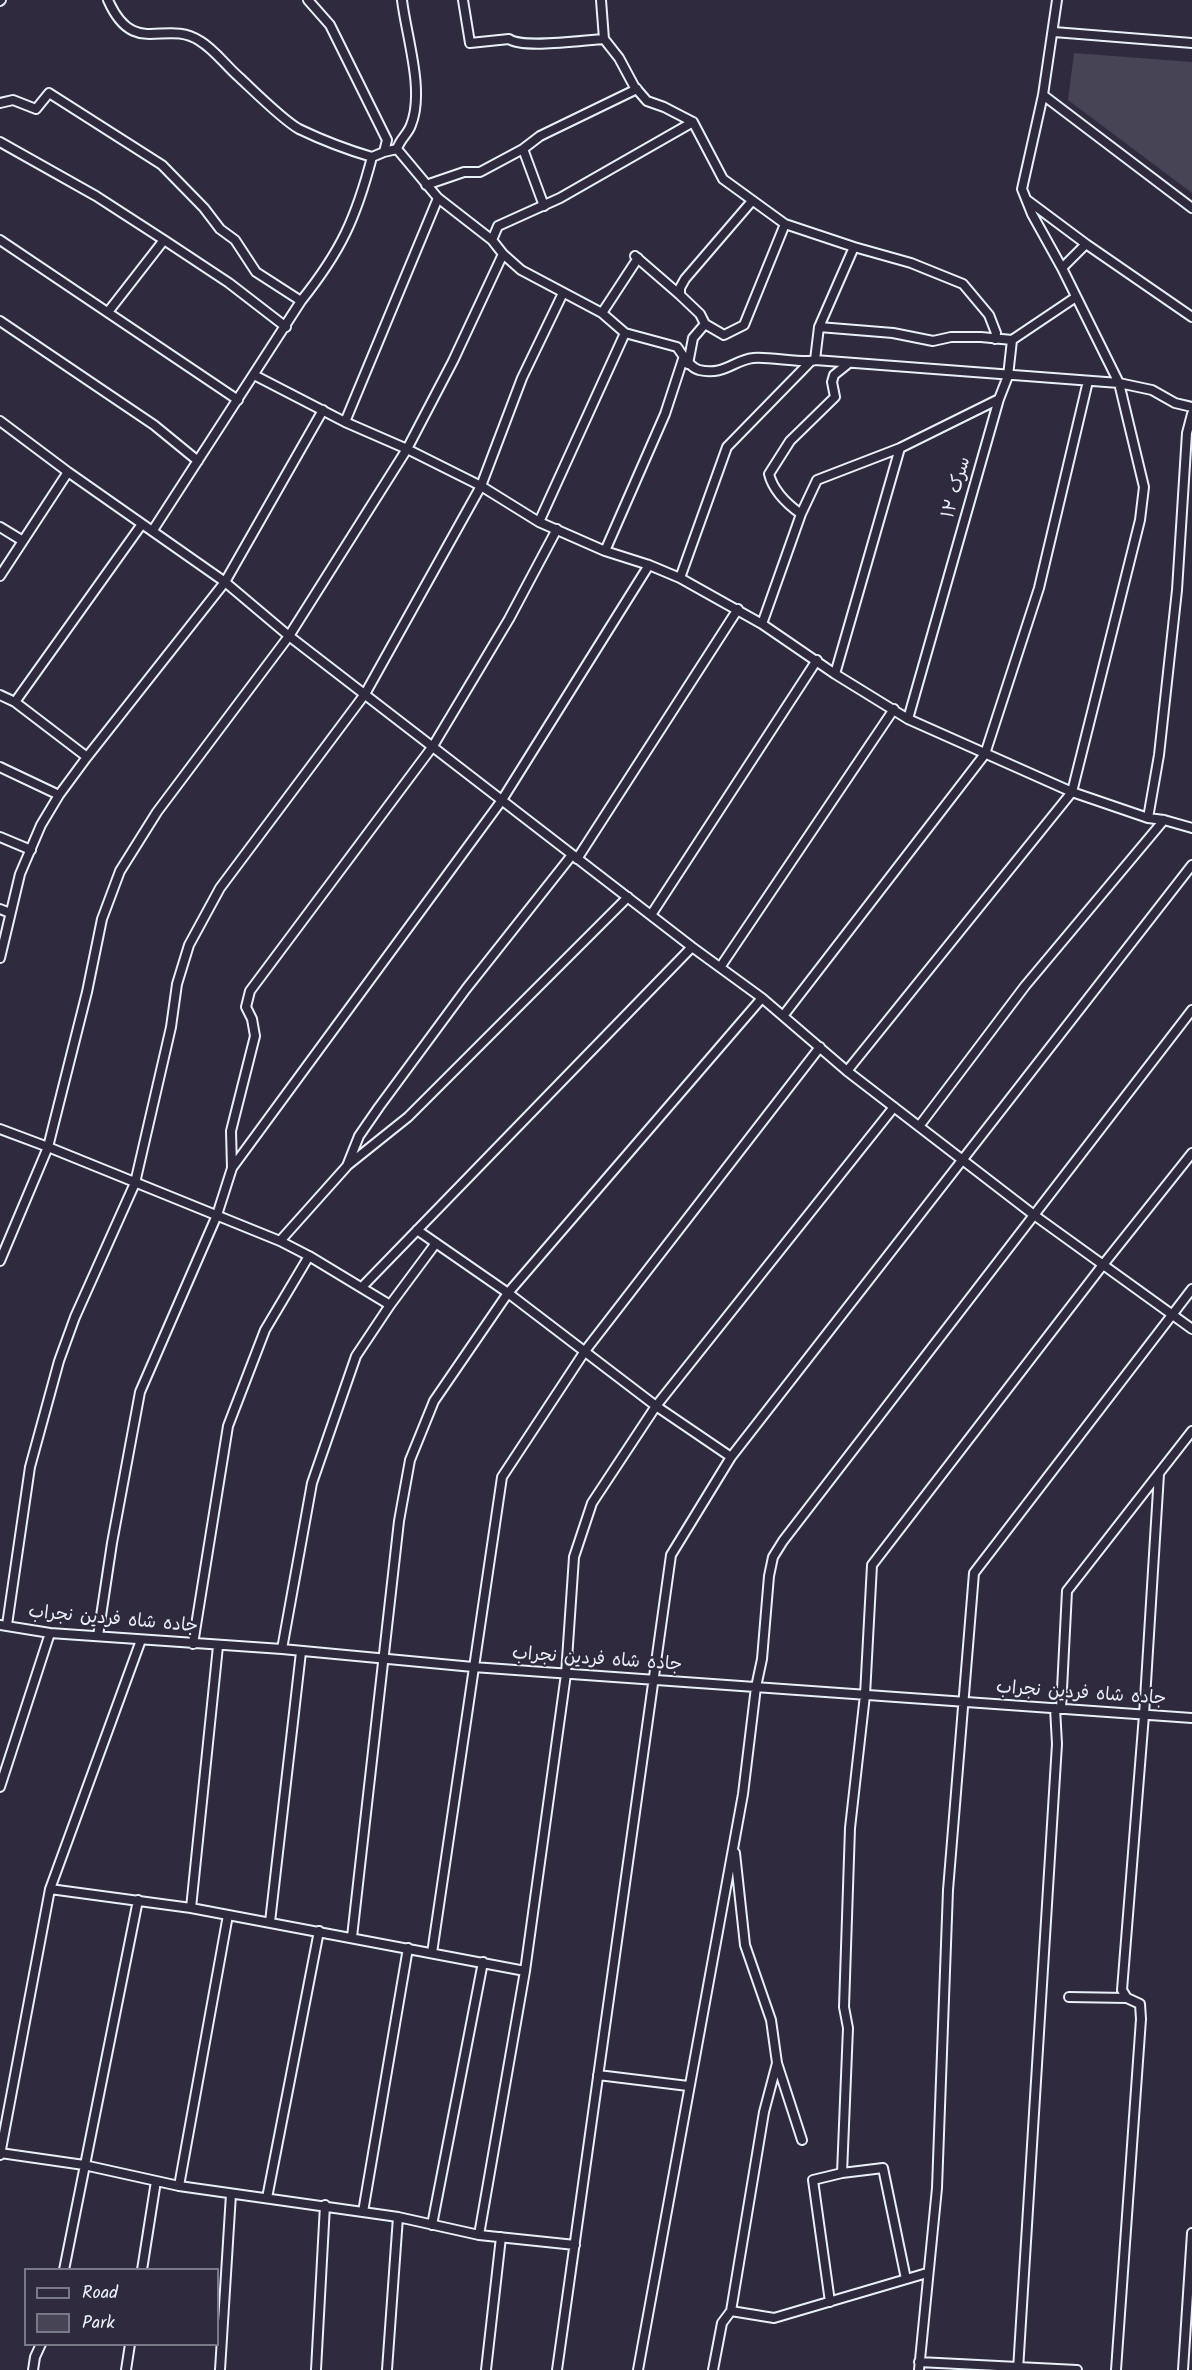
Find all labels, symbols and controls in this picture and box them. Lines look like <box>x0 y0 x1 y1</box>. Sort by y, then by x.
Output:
street label: سرک ۱۲ <box>939 455 977 521</box>
street label: جاده شاه فردین نجراب <box>27 1603 199 1639</box>
street label: جاده شاه فردین نجراب <box>511 1644 683 1678</box>
street label: جاده شاه فردین نجراب <box>995 1678 1167 1712</box>
legend <box>24 2268 219 2346</box>
text: Road <box>82 2279 118 2308</box>
text: Park <box>82 2309 115 2338</box>

